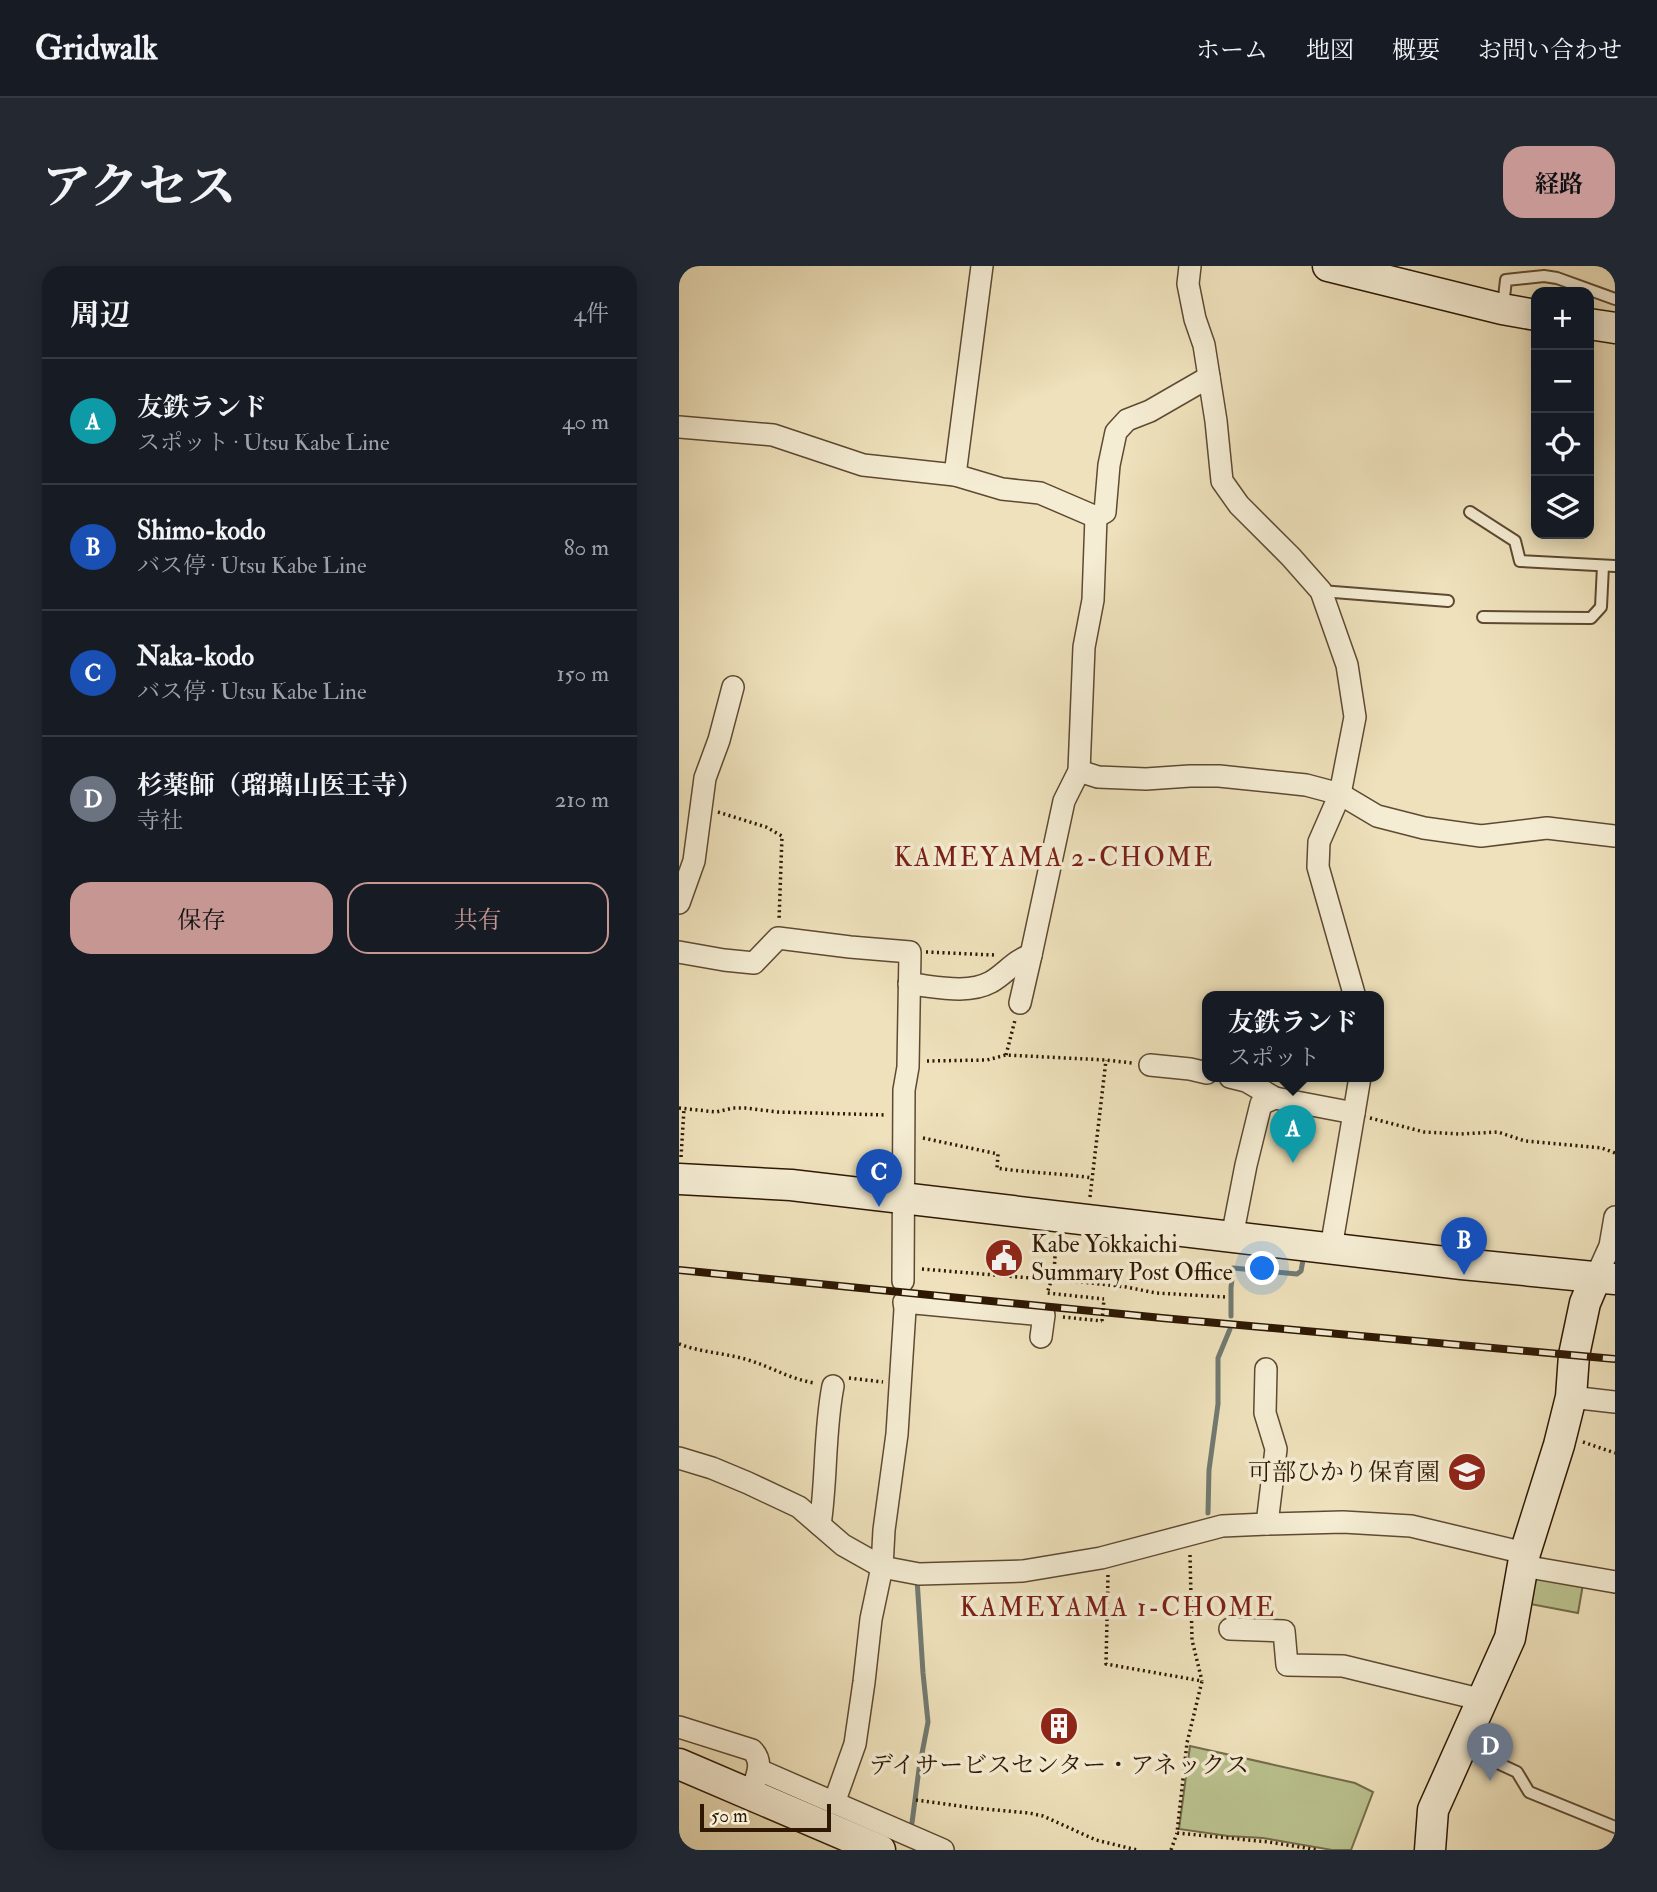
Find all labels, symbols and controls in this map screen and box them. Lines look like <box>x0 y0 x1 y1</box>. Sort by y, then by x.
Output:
text: Gridwalk <box>35 28 158 69</box>
text: ホーム <box>1196 35 1268 66</box>
text: 地図 <box>1306 35 1354 66</box>
text: 概要 <box>1392 35 1440 66</box>
text: お問い合わせ <box>1478 35 1622 66</box>
button: 経路 <box>1503 146 1615 218</box>
text: アクセス <box>42 157 237 218</box>
map controls <box>1531 287 1594 539</box>
button: + <box>1531 287 1594 350</box>
text: 周辺 <box>70 297 130 334</box>
text: 4件 <box>574 299 609 328</box>
button: − <box>1531 350 1594 413</box>
text: 友鉄ランド <box>137 392 267 424</box>
text: A <box>86 407 100 436</box>
text: 40 m <box>562 407 609 436</box>
button: locate <box>1531 413 1594 476</box>
text: スポット · Utsu Kabe Line <box>137 428 390 457</box>
button: layers <box>1531 476 1594 539</box>
text: Shimo-kodo <box>137 515 265 547</box>
text: B <box>85 533 101 562</box>
text: 80 m <box>564 533 609 562</box>
text: バス停 · Utsu Kabe Line <box>137 551 367 580</box>
text: Naka-kodo <box>137 641 254 673</box>
text: C <box>85 659 101 688</box>
text: 150 m <box>556 659 609 688</box>
text: バス停 · Utsu Kabe Line <box>137 677 367 706</box>
text: 杉薬師（瑠璃山医王寺） <box>137 770 423 802</box>
text: D <box>84 785 102 814</box>
text: 210 m <box>555 785 609 814</box>
text: 寺社 <box>137 806 183 835</box>
district label: KAMEYAMA 2-CHOME <box>894 842 1214 874</box>
button: 保存 <box>70 882 333 954</box>
button: 共有 <box>347 882 609 954</box>
popup <box>1202 991 1384 1082</box>
text: 友鉄ランド <box>1228 1007 1358 1039</box>
text: スポット <box>1228 1043 1320 1072</box>
pin: A <box>1270 1105 1316 1163</box>
pin: C <box>856 1149 902 1207</box>
pin: B <box>1441 1217 1487 1275</box>
place label: Kabe Yokkaichi Summary Post Office <box>1031 1229 1233 1288</box>
public building icon: Kabe Yokkaichi Summary Post Office <box>983 1237 1025 1279</box>
your location <box>1245 1251 1279 1285</box>
school or university icon: 可部ひかり保育園 <box>1446 1451 1488 1493</box>
place label: 可部ひかり保育園 <box>1248 1457 1440 1488</box>
district label: KAMEYAMA 1-CHOME <box>960 1592 1276 1624</box>
building icon: デイサービスセンター・アネックス <box>1038 1705 1080 1747</box>
pin: D <box>1467 1723 1513 1781</box>
place label: デイサービスセンター・アネックス <box>869 1750 1249 1781</box>
scale bar <box>700 1801 831 1833</box>
text: 50 m <box>711 1804 748 1828</box>

